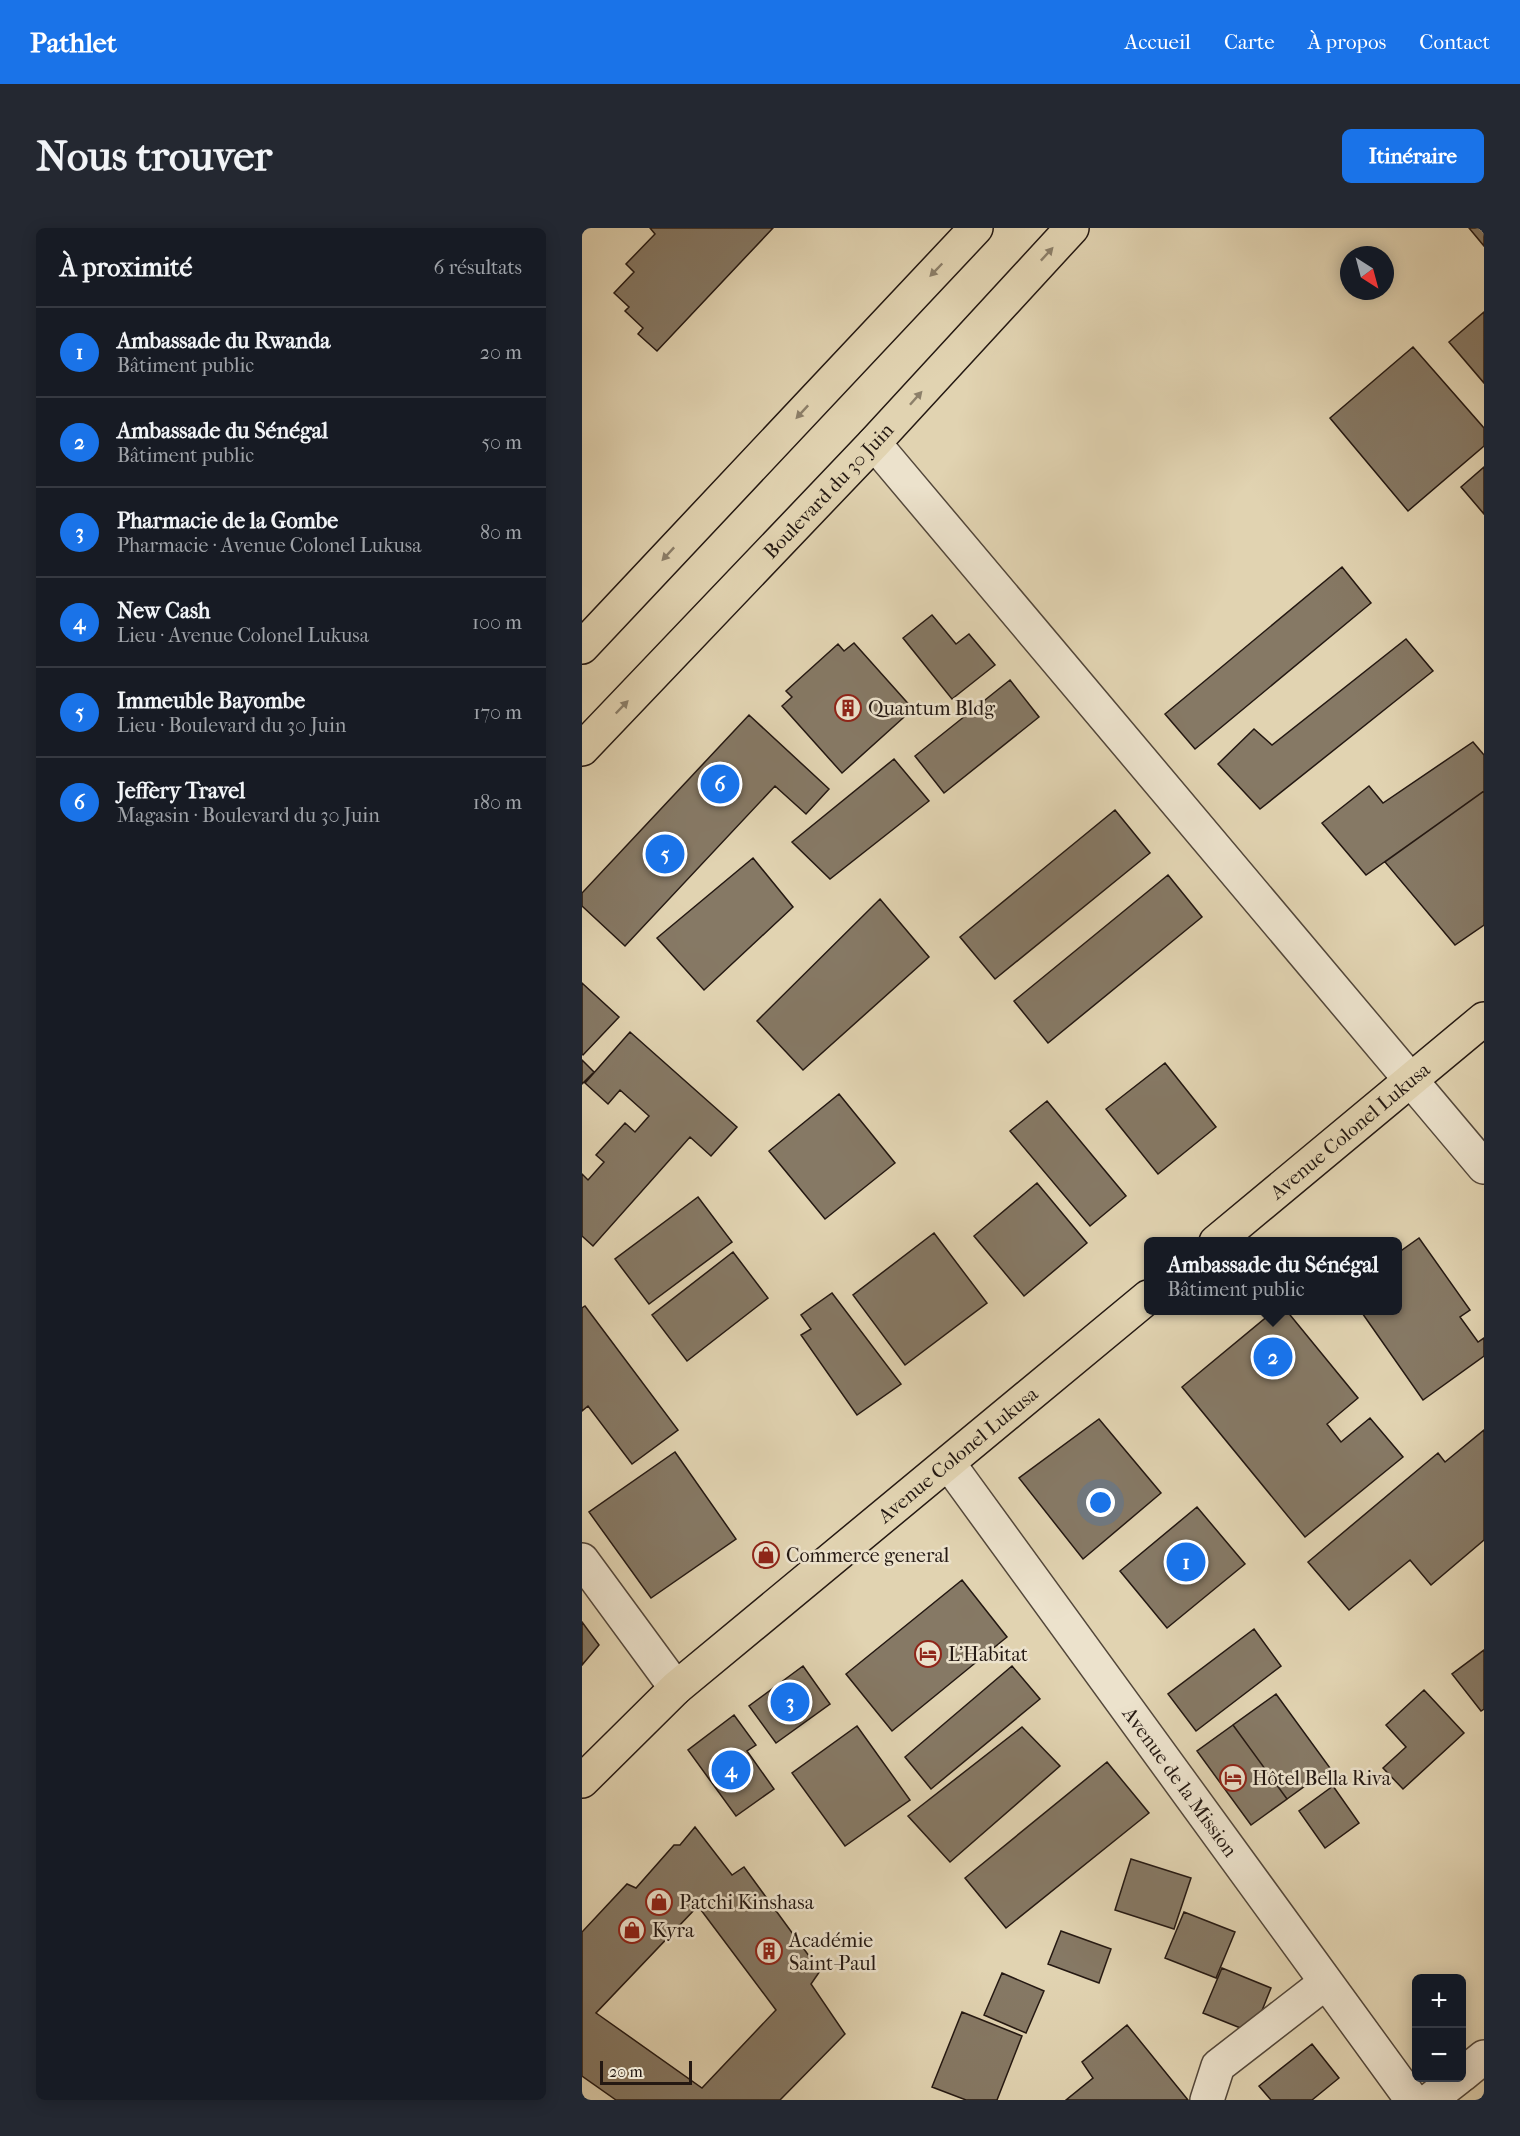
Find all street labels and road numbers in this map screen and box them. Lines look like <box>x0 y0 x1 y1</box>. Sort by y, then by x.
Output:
street label: Boulevard du 30 Juin <box>759 418 899 563</box>
street label: Avenue Colonel Lukusa <box>1265 1058 1435 1205</box>
street label: Avenue Colonel Lukusa <box>873 1382 1043 1529</box>
street label: Avenue de la Mission <box>1117 1702 1242 1862</box>

